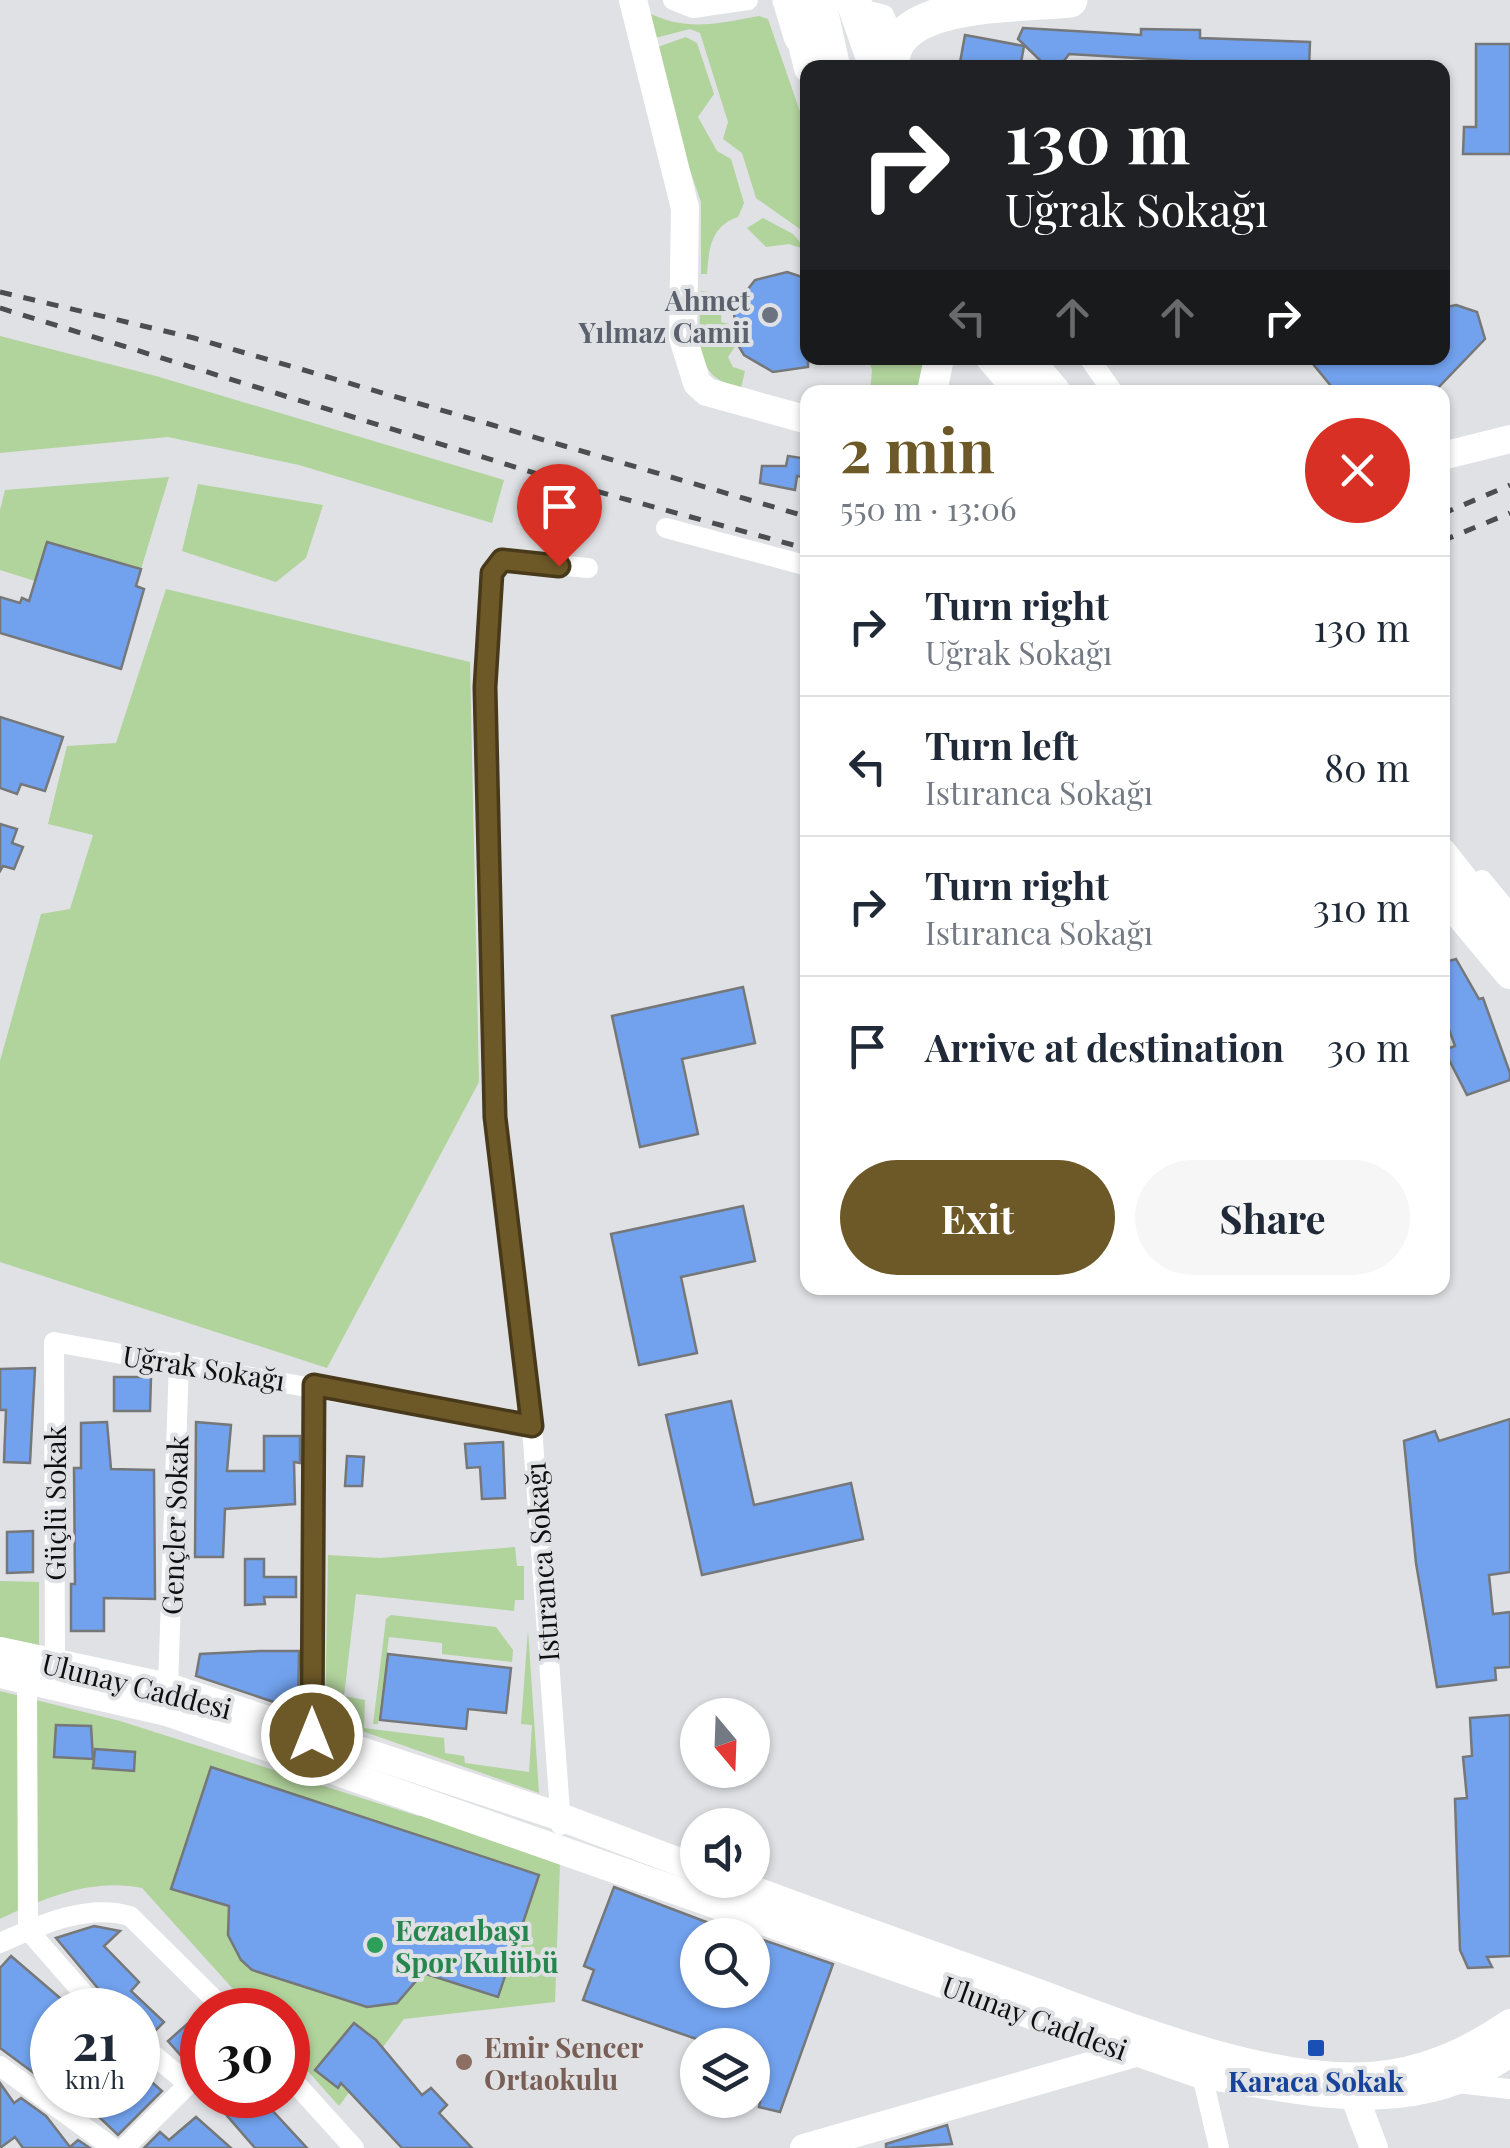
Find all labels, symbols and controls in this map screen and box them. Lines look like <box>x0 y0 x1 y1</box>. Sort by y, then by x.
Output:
text: 130 m <box>1005 88 1190 182</box>
icon: right <box>840 100 970 230</box>
text: Uğrak Sokağı <box>1005 178 1268 238</box>
place label: Ahmet Yılmaz Camii <box>577 281 750 350</box>
icon: left <box>940 290 995 345</box>
icon: ahead <box>1045 290 1100 345</box>
icon: ahead <box>1150 290 1205 345</box>
icon: right <box>1255 290 1310 345</box>
marker: Ahmet Yılmaz Camii <box>759 304 781 326</box>
text: 2 min <box>840 408 995 488</box>
button: close <box>1305 418 1410 523</box>
pin <box>517 464 602 567</box>
icon: arrive <box>532 479 587 534</box>
text: 550 m · 13:06 <box>840 486 1017 529</box>
text: Turn right <box>925 579 1109 630</box>
icon: right <box>840 599 895 654</box>
text: 130 m <box>1313 601 1410 652</box>
text: Uğrak Sokağı <box>925 630 1112 673</box>
text: Turn left <box>925 719 1078 770</box>
icon: left <box>840 739 895 794</box>
text: 80 m <box>1324 741 1410 792</box>
text: Istıranca Sokağı <box>925 770 1153 813</box>
text: Turn right <box>925 859 1109 910</box>
icon: right <box>840 879 895 934</box>
text: 310 m <box>1313 881 1410 932</box>
text: Istıranca Sokağı <box>925 910 1153 953</box>
icon: arrive <box>840 1019 895 1074</box>
text: Arrive at destination <box>925 1021 1284 1072</box>
text: 30 m <box>1327 1021 1410 1072</box>
button: Exit <box>840 1160 1115 1275</box>
button: Share <box>1135 1160 1410 1275</box>
street label: Uğrak Sokağı <box>120 1336 288 1398</box>
street label: Güçlü Sokak <box>36 1425 73 1581</box>
street label: Gençler Sokak <box>152 1434 196 1615</box>
street label: Istıranca Sokağı <box>516 1461 566 1663</box>
street label: Ulunay Caddesi <box>38 1644 236 1726</box>
position arrow <box>260 1683 364 1787</box>
north arrow <box>680 1698 770 1788</box>
map controls <box>680 1698 770 2118</box>
button: sound <box>680 1808 770 1898</box>
place label: Eczacıbaşı Spor Kulübü <box>395 1911 559 1980</box>
button: search <box>680 1918 770 2008</box>
marker: Eczacıbaşı Spor Kulübü <box>364 1934 386 1956</box>
street label: Ulunay Caddesi <box>937 1966 1133 2068</box>
speed limit sign: 30 <box>180 1988 310 2118</box>
text: 21 <box>72 2007 118 2074</box>
place label: Emir Sencer Ortaokulu <box>484 2028 643 2097</box>
button: layers <box>680 2028 770 2118</box>
marker: Karaca Sokak <box>1305 2037 1327 2059</box>
marker: Emir Sencer Ortaokulu <box>453 2051 475 2073</box>
text: km/h <box>65 2062 125 2095</box>
place label: Karaca Sokak <box>1228 2062 1405 2099</box>

